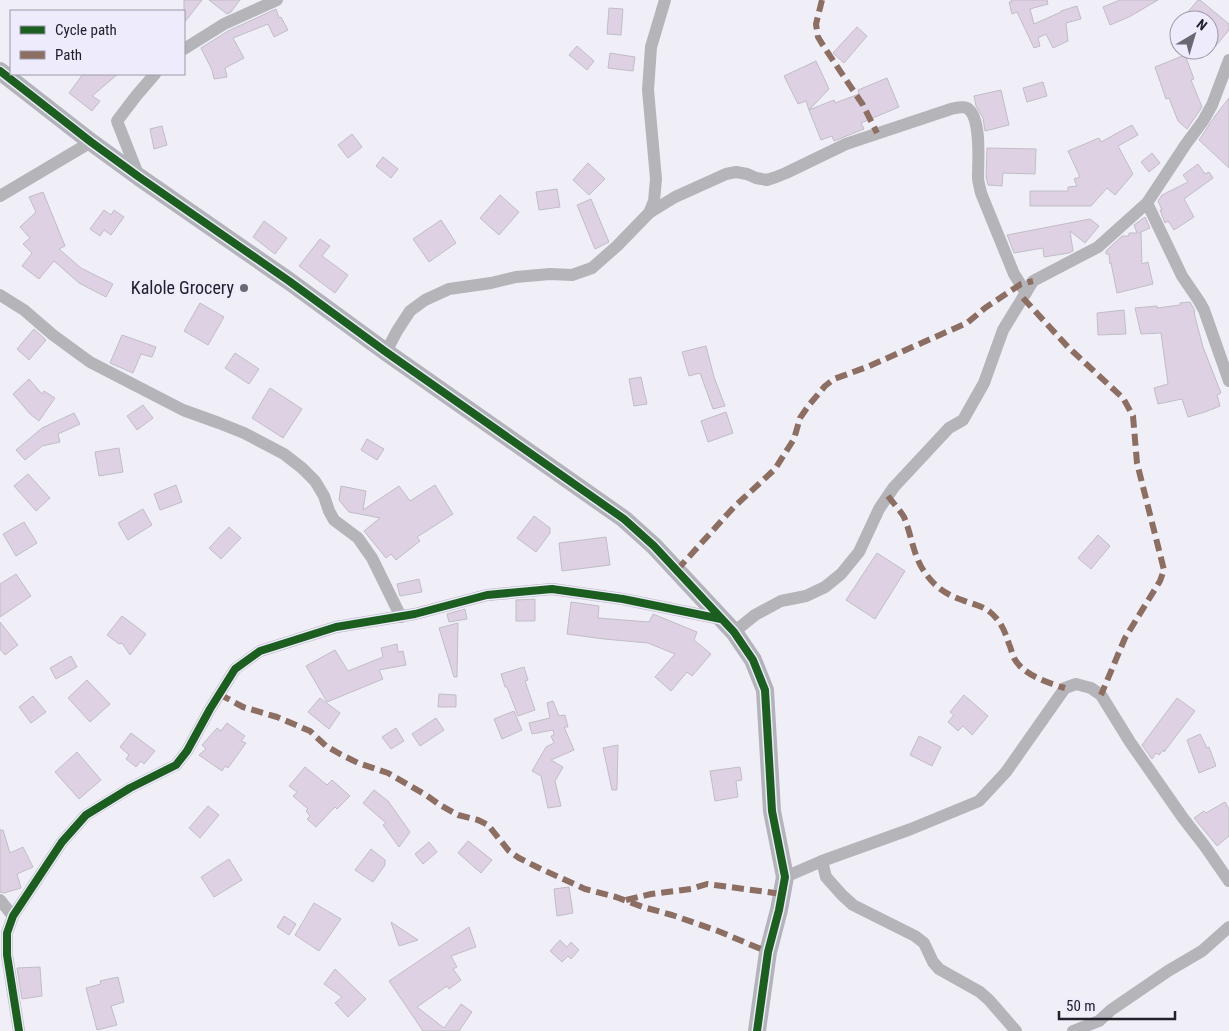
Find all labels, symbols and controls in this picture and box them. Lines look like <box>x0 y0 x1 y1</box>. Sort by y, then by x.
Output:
legend <box>10 10 185 75</box>
north arrow <box>1169 10 1219 60</box>
text: N <box>1194 16 1210 34</box>
text: Cycle path <box>55 21 117 39</box>
text: Path <box>55 46 82 64</box>
place label: Kalole Grocery <box>131 277 234 298</box>
marker: Kalole Grocery <box>238 282 250 294</box>
scale bar <box>1059 988 1175 1020</box>
text: 50 m <box>1066 997 1096 1015</box>

